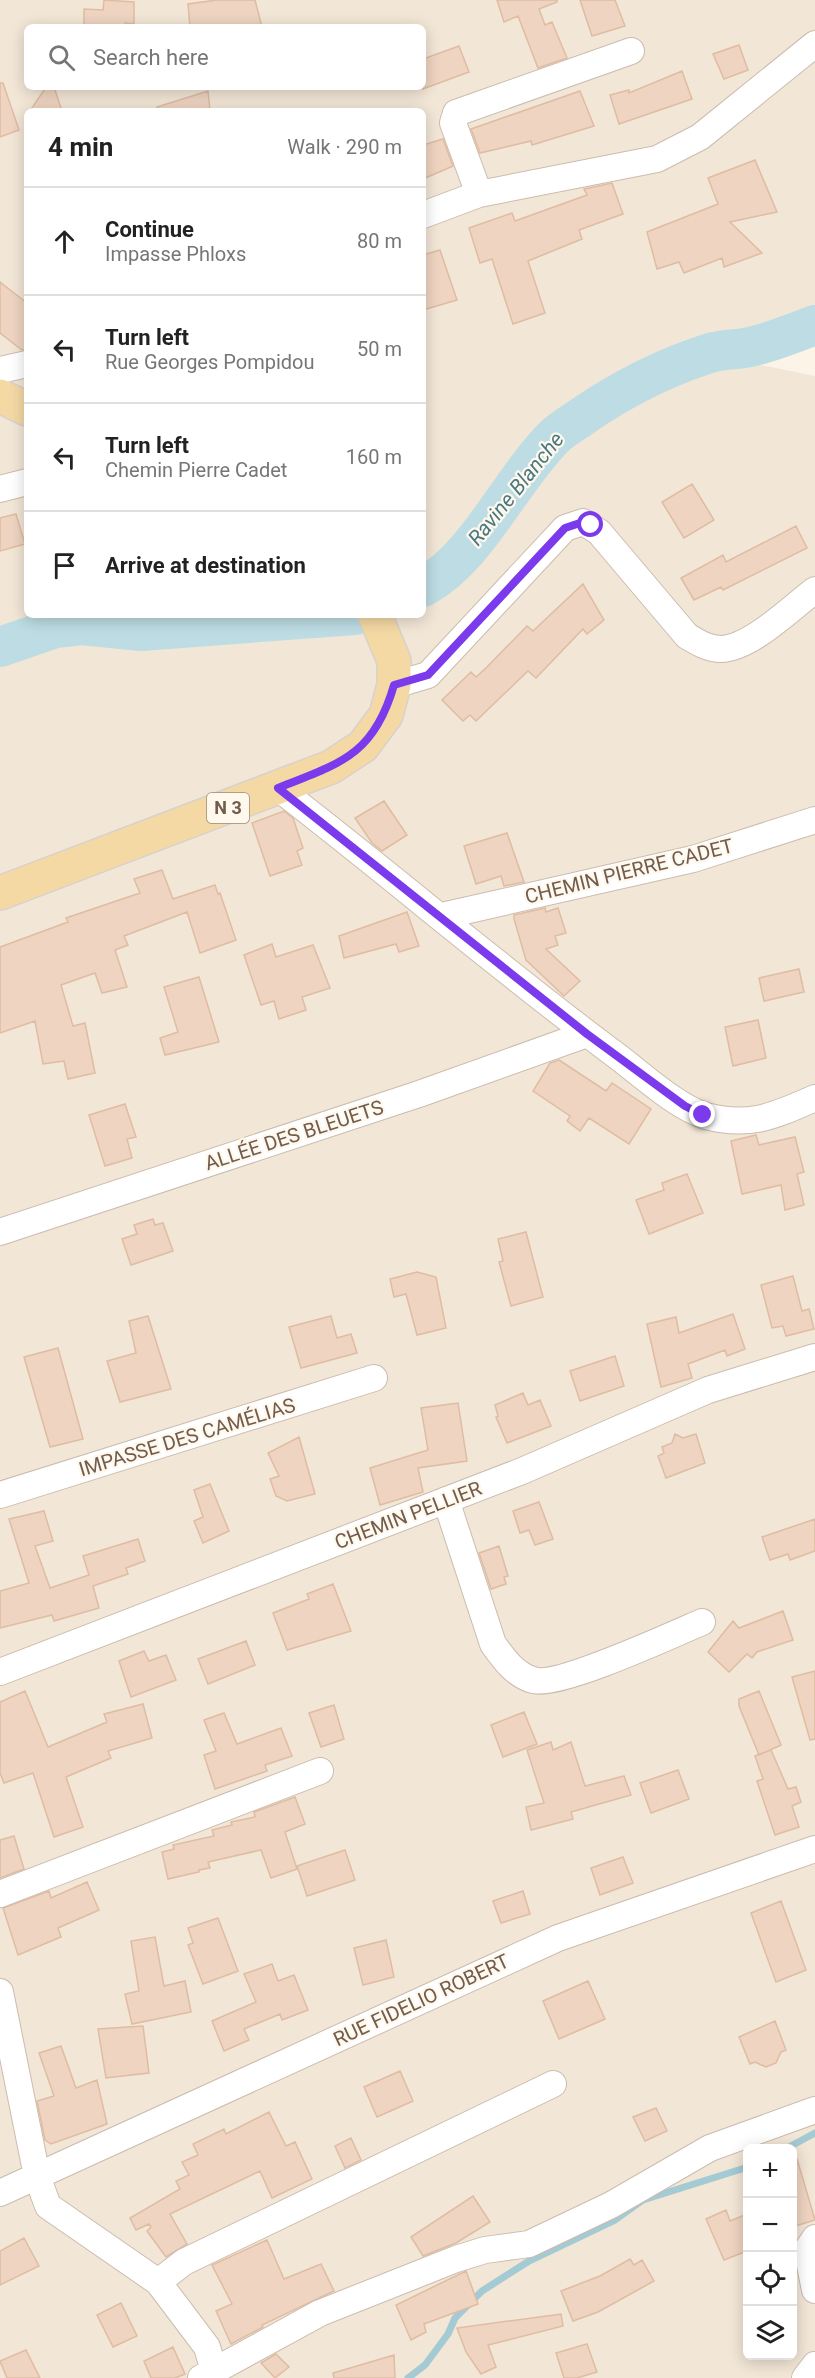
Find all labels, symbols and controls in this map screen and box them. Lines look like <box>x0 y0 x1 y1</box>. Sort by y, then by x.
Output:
search box <box>24 24 426 90</box>
icon: search <box>45 41 78 74</box>
text: Search here <box>93 45 209 70</box>
text: 4 min <box>48 132 113 162</box>
text: Walk · 290 m <box>287 135 402 159</box>
text: Continue <box>105 217 194 242</box>
icon: ahead <box>48 225 81 258</box>
text: 80 m <box>357 229 402 253</box>
text: Impasse Phloxs <box>105 242 246 266</box>
text: Turn left <box>105 325 189 350</box>
icon: left <box>48 333 81 366</box>
text: 50 m <box>357 337 402 361</box>
text: Rue Georges Pompidou <box>105 350 315 374</box>
water label: Ravine Blanche <box>463 428 569 550</box>
text: Turn left <box>105 433 189 458</box>
icon: left <box>48 441 81 474</box>
text: 160 m <box>346 445 402 469</box>
text: Chemin Pierre Cadet <box>105 458 287 482</box>
route start <box>577 511 603 537</box>
icon: arrive <box>48 549 81 582</box>
text: Arrive at destination <box>105 553 306 578</box>
road number: N 3 <box>207 793 249 823</box>
street label: CHEMIN PIERRE CADET <box>522 833 736 909</box>
street label: ALLÉE DES BLEUETS <box>202 1095 386 1175</box>
route end <box>689 1101 715 1127</box>
street label: IMPASSE DES CAMÉLIAS <box>76 1393 298 1481</box>
street label: CHEMIN PELLIER <box>331 1476 485 1554</box>
street label: RUE FIDELIO ROBERT <box>329 1949 513 2051</box>
map controls <box>743 2144 797 2360</box>
button: + <box>743 2144 797 2198</box>
button: − <box>743 2198 797 2252</box>
button: locate <box>743 2252 797 2306</box>
button: layers <box>743 2306 797 2360</box>

